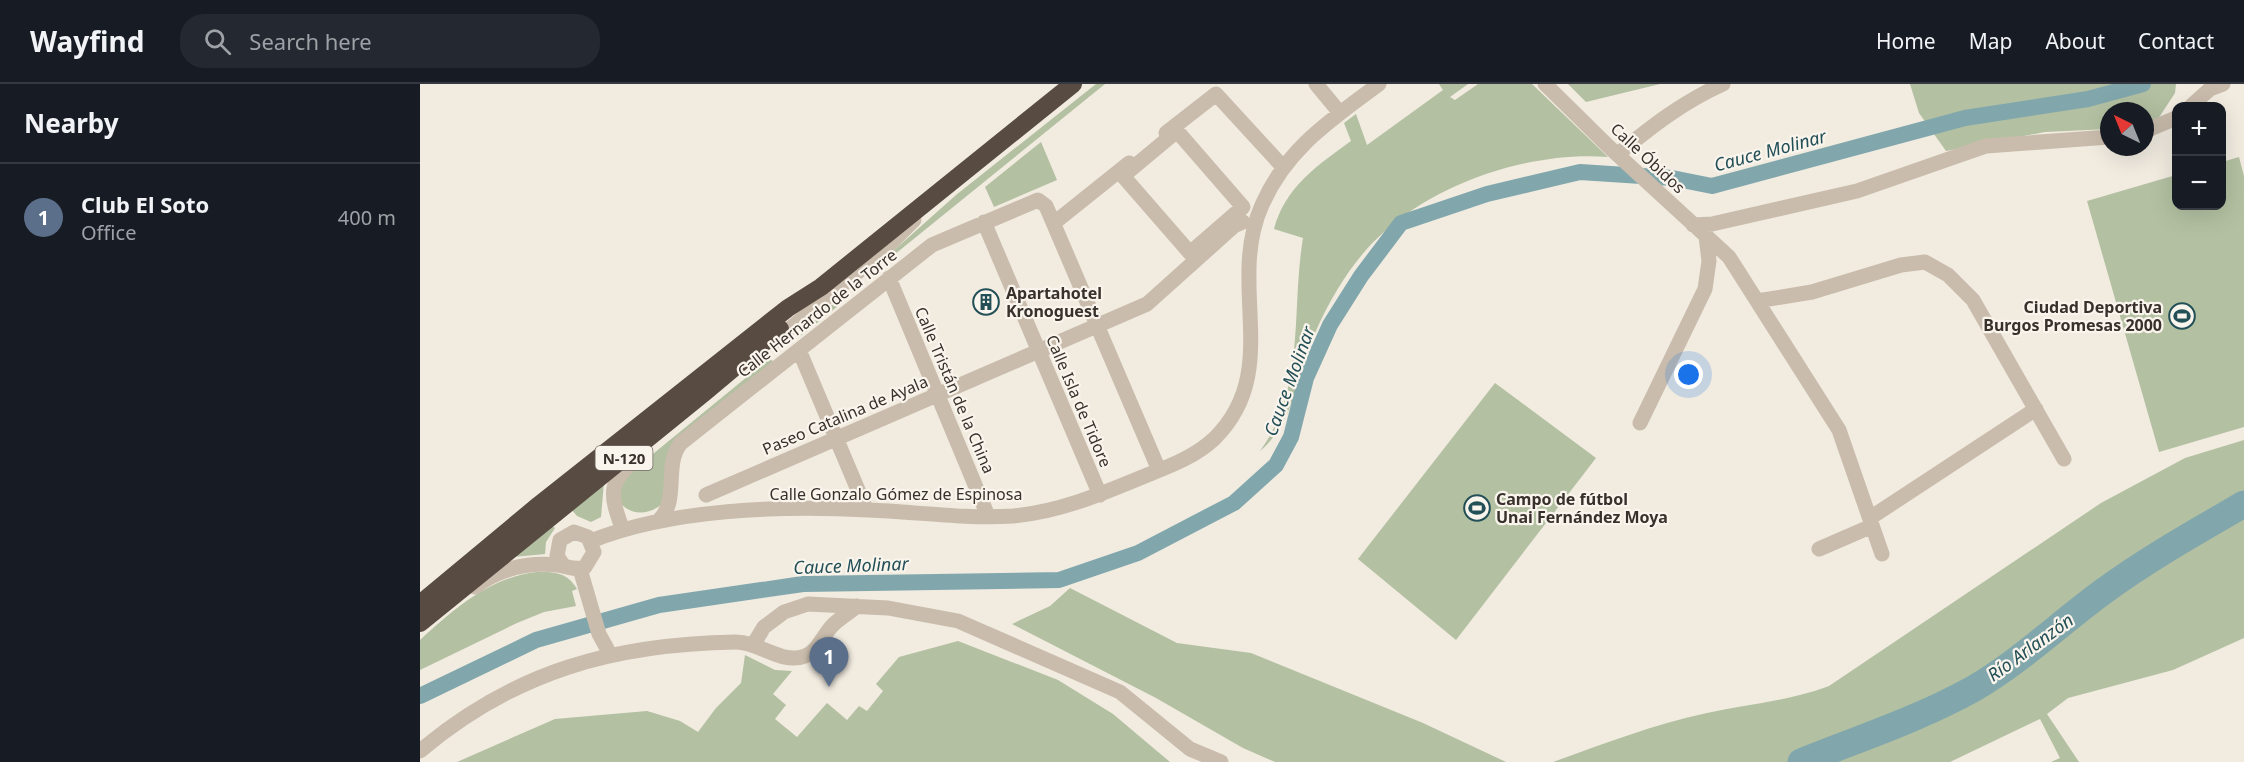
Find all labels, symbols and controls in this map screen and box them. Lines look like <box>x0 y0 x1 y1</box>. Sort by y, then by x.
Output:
search box <box>180 14 600 68</box>
text: Wayfind <box>30 22 144 60</box>
icon: search <box>201 25 234 58</box>
text: Search here <box>249 26 372 56</box>
text: Home <box>1876 27 1936 55</box>
text: Map <box>1969 27 2012 55</box>
text: About <box>2045 27 2105 55</box>
text: Contact <box>2138 27 2214 55</box>
north arrow <box>2100 102 2154 156</box>
map controls <box>2172 102 2226 210</box>
button: + <box>2172 102 2226 156</box>
text: Nearby <box>24 105 119 141</box>
street label: Calle Óbidos <box>1606 118 1690 198</box>
water label: Cauce Molinar <box>1711 123 1830 177</box>
button: − <box>2172 156 2226 210</box>
text: Club El Soto <box>81 189 209 219</box>
text: 1 <box>38 204 49 231</box>
text: 400 m <box>338 204 396 231</box>
text: Office <box>81 219 136 246</box>
street label: Calle Hernardo de la Torre <box>733 244 901 382</box>
place label: Apartahotel Kronoguest <box>1006 282 1102 322</box>
building icon: Apartahotel Kronoguest <box>971 287 1001 317</box>
place label: Ciudad Deportiva Burgos Promesas 2000 <box>1983 296 2162 336</box>
sports icon: Ciudad Deportiva Burgos Promesas 2000 <box>2167 301 2197 331</box>
street label: Calle Tristán de la China <box>910 303 1000 477</box>
water label: Cauce Molinar <box>1258 322 1320 439</box>
street label: Calle Isla de Tidore <box>1041 331 1117 471</box>
your location <box>1674 360 1703 389</box>
street label: Paseo Catalina de Ayala <box>759 370 931 460</box>
road number: N-120 <box>596 446 652 470</box>
street label: Calle Gonzalo Gómez de Espinosa <box>770 483 1022 505</box>
place label: Campo de fútbol Unai Fernández Moya <box>1496 488 1668 528</box>
sports icon: Campo de fútbol Unai Fernández Moya <box>1462 493 1492 523</box>
water label: Cauce Molinar <box>793 551 910 579</box>
water label: Río Arlanzón <box>1982 608 2078 686</box>
pin: 1 <box>810 638 848 687</box>

